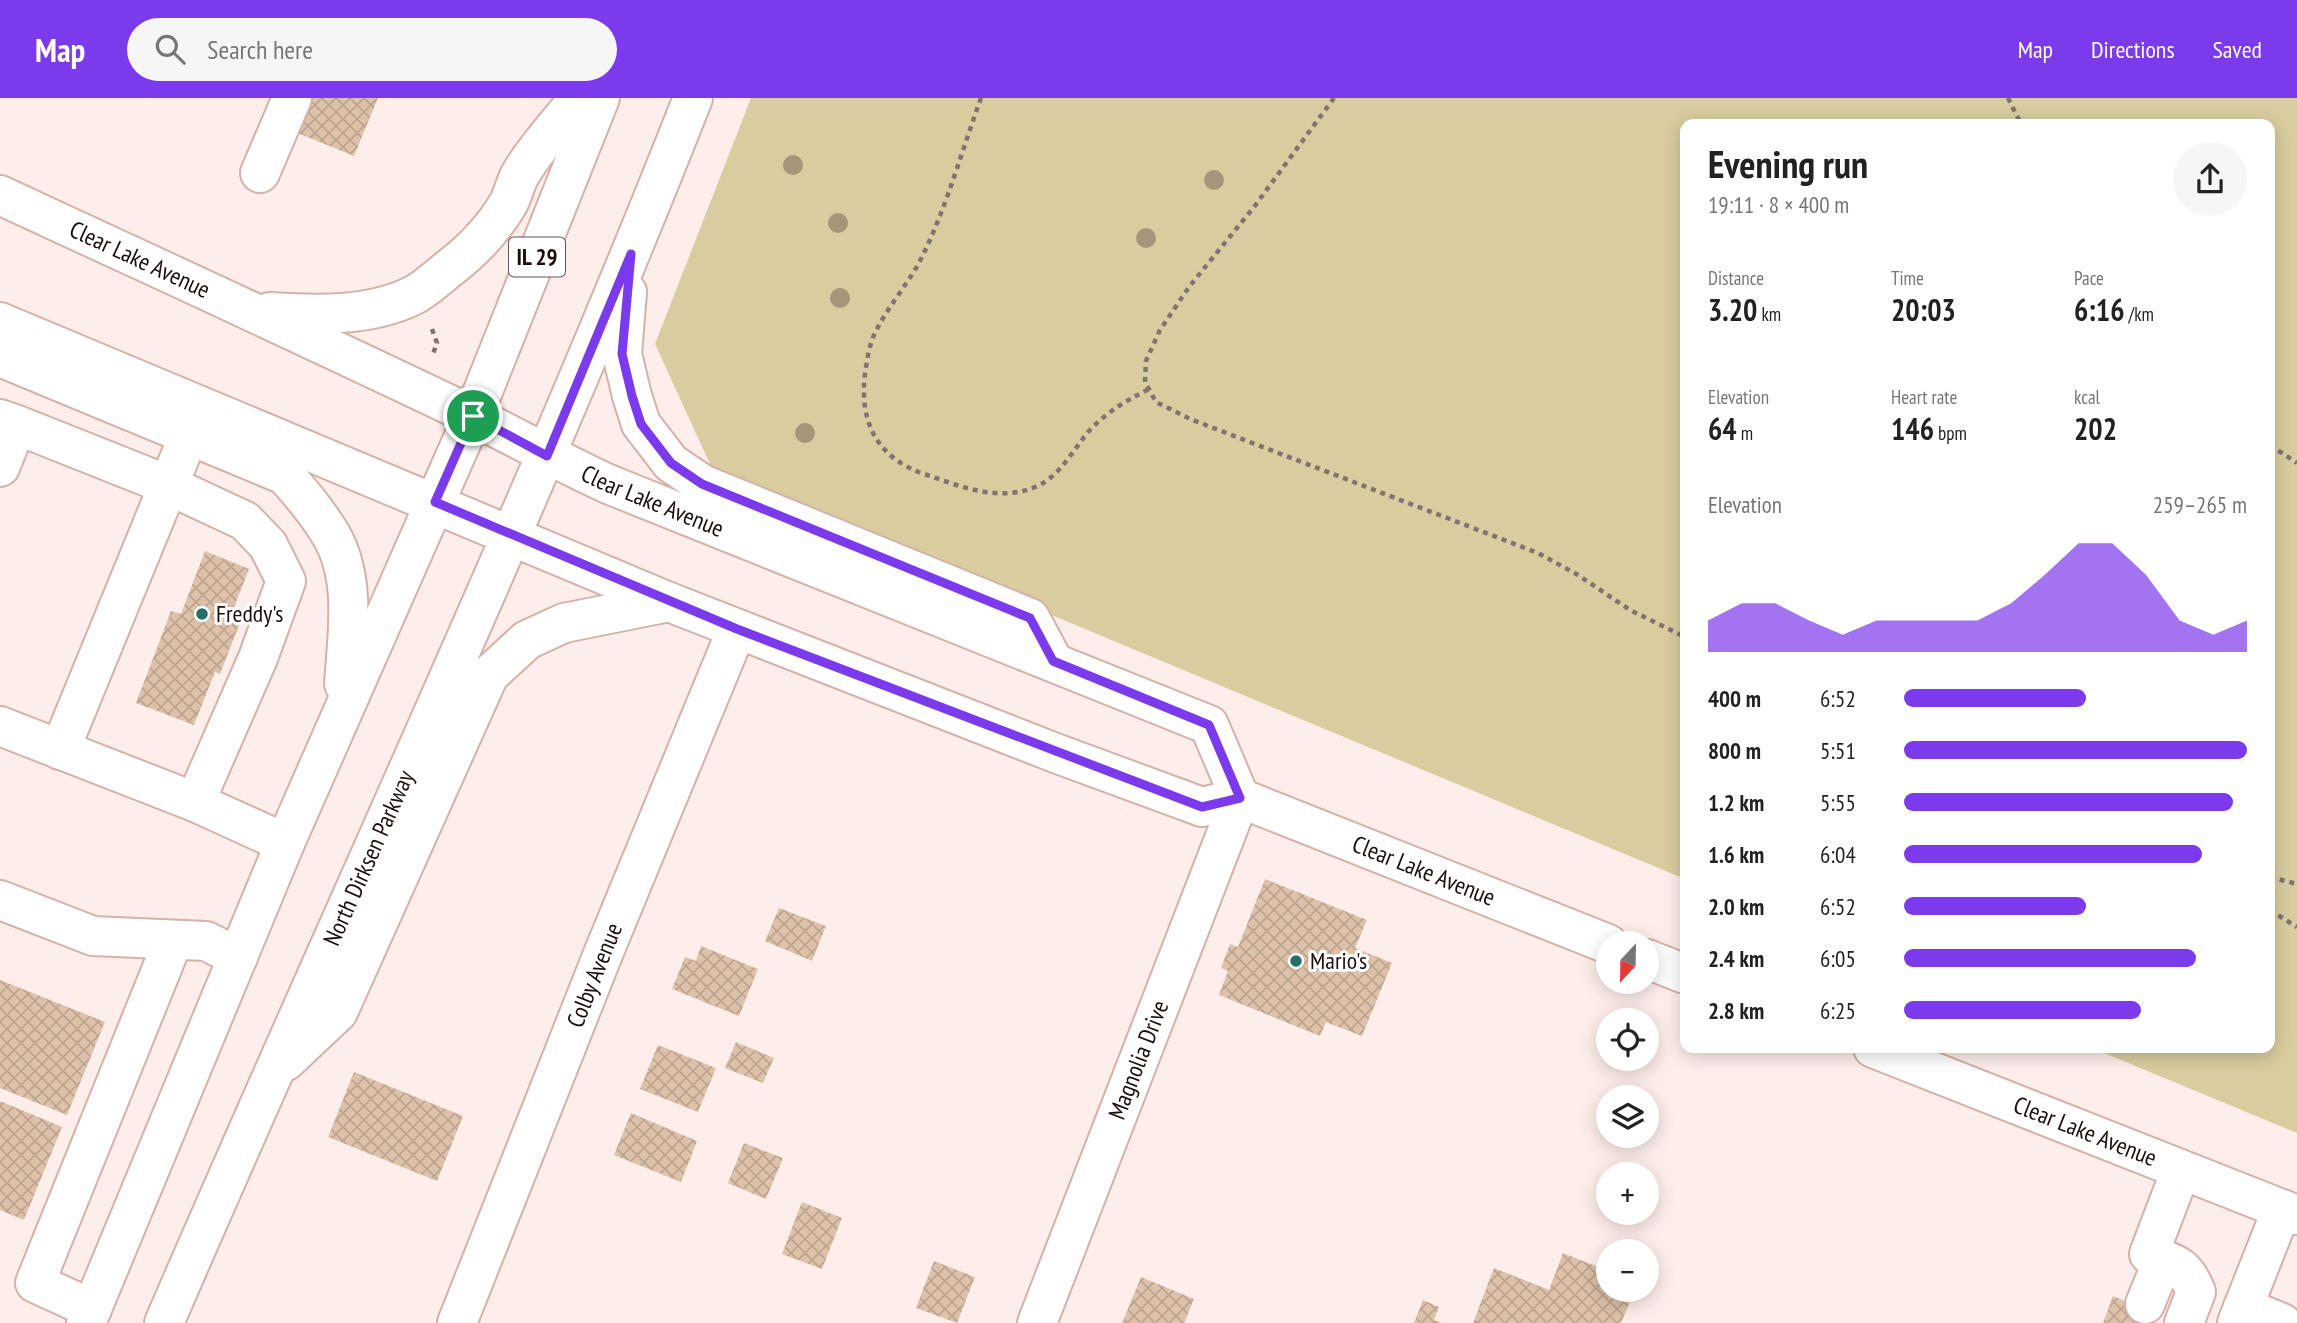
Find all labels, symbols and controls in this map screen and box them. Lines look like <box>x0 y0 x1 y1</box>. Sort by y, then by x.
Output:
search box <box>127 18 617 81</box>
text: Map <box>35 28 85 71</box>
icon: search <box>151 30 189 68</box>
text: Search here <box>207 33 313 66</box>
text: Map <box>2018 34 2053 65</box>
text: Directions <box>2091 34 2175 65</box>
text: Saved <box>2213 34 2262 65</box>
text: Evening run <box>1708 139 1868 188</box>
button: share <box>2173 142 2247 216</box>
text: 19:11 · 8 × 400 m <box>1708 190 1849 219</box>
street label: Clear Lake Avenue <box>65 213 215 305</box>
road number: IL 29 <box>509 238 565 276</box>
text: Distance <box>1708 266 1764 290</box>
text: Time <box>1891 266 1924 290</box>
text: Pace <box>2074 266 2104 290</box>
text: 3.20 <box>1708 290 1757 329</box>
text: 20:03 <box>1891 290 1956 329</box>
text: 6:16 <box>2074 290 2125 329</box>
text: km <box>1757 302 1781 326</box>
text: /km <box>2125 302 2154 326</box>
text: Elevation <box>1708 385 1769 409</box>
text: Heart rate <box>1891 385 1957 409</box>
text: kcal <box>2074 385 2100 409</box>
pin <box>443 386 503 446</box>
icon: arrive <box>454 397 492 435</box>
text: 64 <box>1708 409 1737 448</box>
text: 146 <box>1891 409 1934 448</box>
text: 202 <box>2074 409 2117 448</box>
text: m <box>1737 421 1753 445</box>
text: bpm <box>1934 421 1967 445</box>
street label: Clear Lake Avenue <box>576 458 728 544</box>
text: Elevation <box>1708 490 1782 519</box>
text: 259–265 m <box>2153 490 2247 519</box>
place label: Freddy's <box>216 598 283 629</box>
marker: Freddy's <box>194 606 210 622</box>
text: 400 m <box>1708 684 1761 713</box>
text: 6:52 <box>1820 684 1856 713</box>
text: 800 m <box>1708 736 1761 765</box>
text: 5:51 <box>1820 736 1856 765</box>
street label: North Dirksen Parkway <box>316 765 421 950</box>
text: 1.2 km <box>1708 788 1764 817</box>
text: 5:55 <box>1820 788 1856 817</box>
street label: Clear Lake Avenue <box>1348 828 1500 913</box>
text: 1.6 km <box>1708 840 1764 869</box>
text: 6:04 <box>1820 840 1856 869</box>
text: 2.0 km <box>1708 892 1764 921</box>
text: 6:52 <box>1820 892 1856 921</box>
street label: Colby Avenue <box>559 918 629 1032</box>
north arrow <box>1596 931 1659 994</box>
map controls <box>1596 931 1659 1302</box>
text: 2.4 km <box>1708 944 1764 973</box>
text: 6:05 <box>1820 944 1856 973</box>
place label: Mario's <box>1310 945 1367 976</box>
marker: Mario's <box>1288 953 1304 969</box>
street label: Magnolia Drive <box>1101 996 1175 1124</box>
text: 2.8 km <box>1708 996 1764 1025</box>
text: 6:25 <box>1820 996 1856 1025</box>
button: locate <box>1596 1008 1659 1071</box>
button: layers <box>1596 1085 1659 1148</box>
street label: Clear Lake Avenue <box>2009 1089 2161 1173</box>
button: + <box>1596 1162 1659 1225</box>
button: − <box>1596 1239 1659 1302</box>

